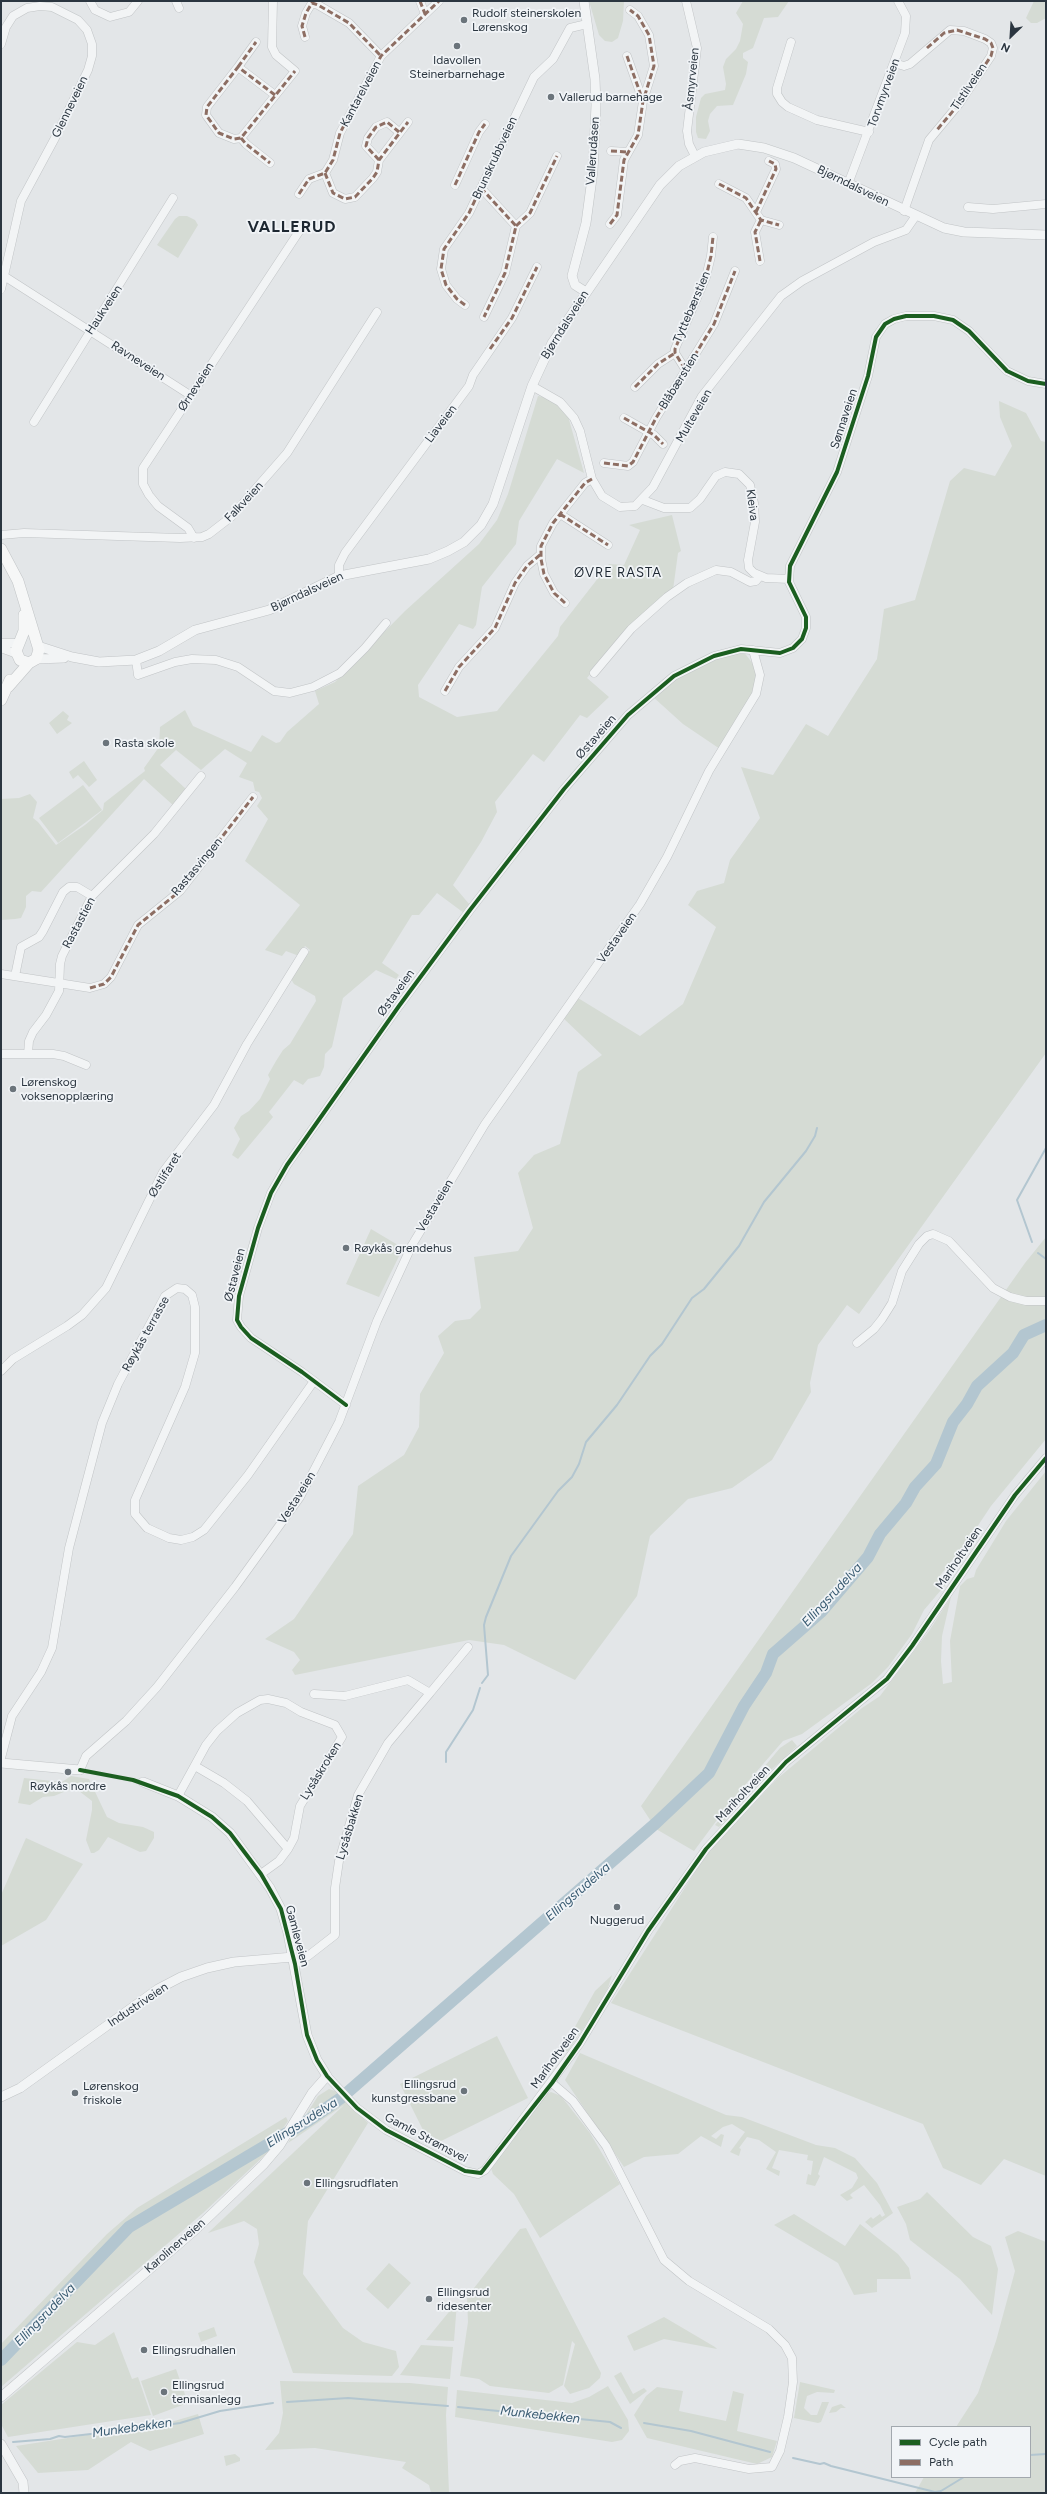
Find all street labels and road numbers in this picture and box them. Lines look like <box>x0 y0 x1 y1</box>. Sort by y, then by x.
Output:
street label: Åsmyrveien <box>682 47 702 111</box>
street label: Torvmyrveien <box>865 57 903 129</box>
street label: Kantarelveien <box>338 59 384 129</box>
street label: Tistilveien <box>948 61 990 113</box>
street label: Glenneveien <box>49 74 91 140</box>
street label: Brunskrubbveien <box>470 114 520 202</box>
street label: Vallerudåsen <box>583 116 603 186</box>
street label: Bjørndalsveien <box>815 162 891 210</box>
street label: Tyttebærstien <box>670 269 714 345</box>
street label: Haukveien <box>83 282 125 338</box>
street label: Bjørndalsveien <box>538 288 592 362</box>
street label: Ravneveien <box>108 338 168 384</box>
street label: Blåbærstien <box>656 350 702 412</box>
street label: Ørneveien <box>175 360 217 414</box>
street label: Multeveien <box>673 387 715 445</box>
street label: Sønnaveien <box>828 387 860 451</box>
street label: Liaveien <box>422 402 460 446</box>
street label: Falkveien <box>222 479 266 525</box>
street label: Kleiva <box>743 488 761 522</box>
street label: Bjørndalsveien <box>268 569 346 615</box>
street label: Østaveien <box>573 712 619 762</box>
street label: Rastasvingen <box>169 835 225 899</box>
street label: Rastastien <box>59 895 99 951</box>
street label: Vestaveien <box>594 910 640 966</box>
street label: Østaveien <box>374 967 418 1019</box>
street label: Østlifaret <box>145 1150 185 1200</box>
street label: Vestaveien <box>414 1177 456 1235</box>
street label: Østaveien <box>221 1247 249 1303</box>
street label: Røykås terrasse <box>119 1294 173 1374</box>
street label: Vestaveien <box>275 1469 319 1527</box>
street label: Mariholtveien <box>933 1524 985 1592</box>
street label: Lysåskroken <box>298 1739 344 1803</box>
street label: Mariholtveien <box>713 1763 773 1825</box>
street label: Lysåsbakken <box>333 1793 367 1861</box>
street label: Gamleveien <box>282 1904 312 1968</box>
street label: Industriveien <box>105 1980 171 2030</box>
street label: Mariholtveien <box>528 2024 582 2092</box>
street label: Gamle Strømsvei <box>382 2110 470 2166</box>
street label: Karolinerveien <box>142 2216 208 2276</box>

